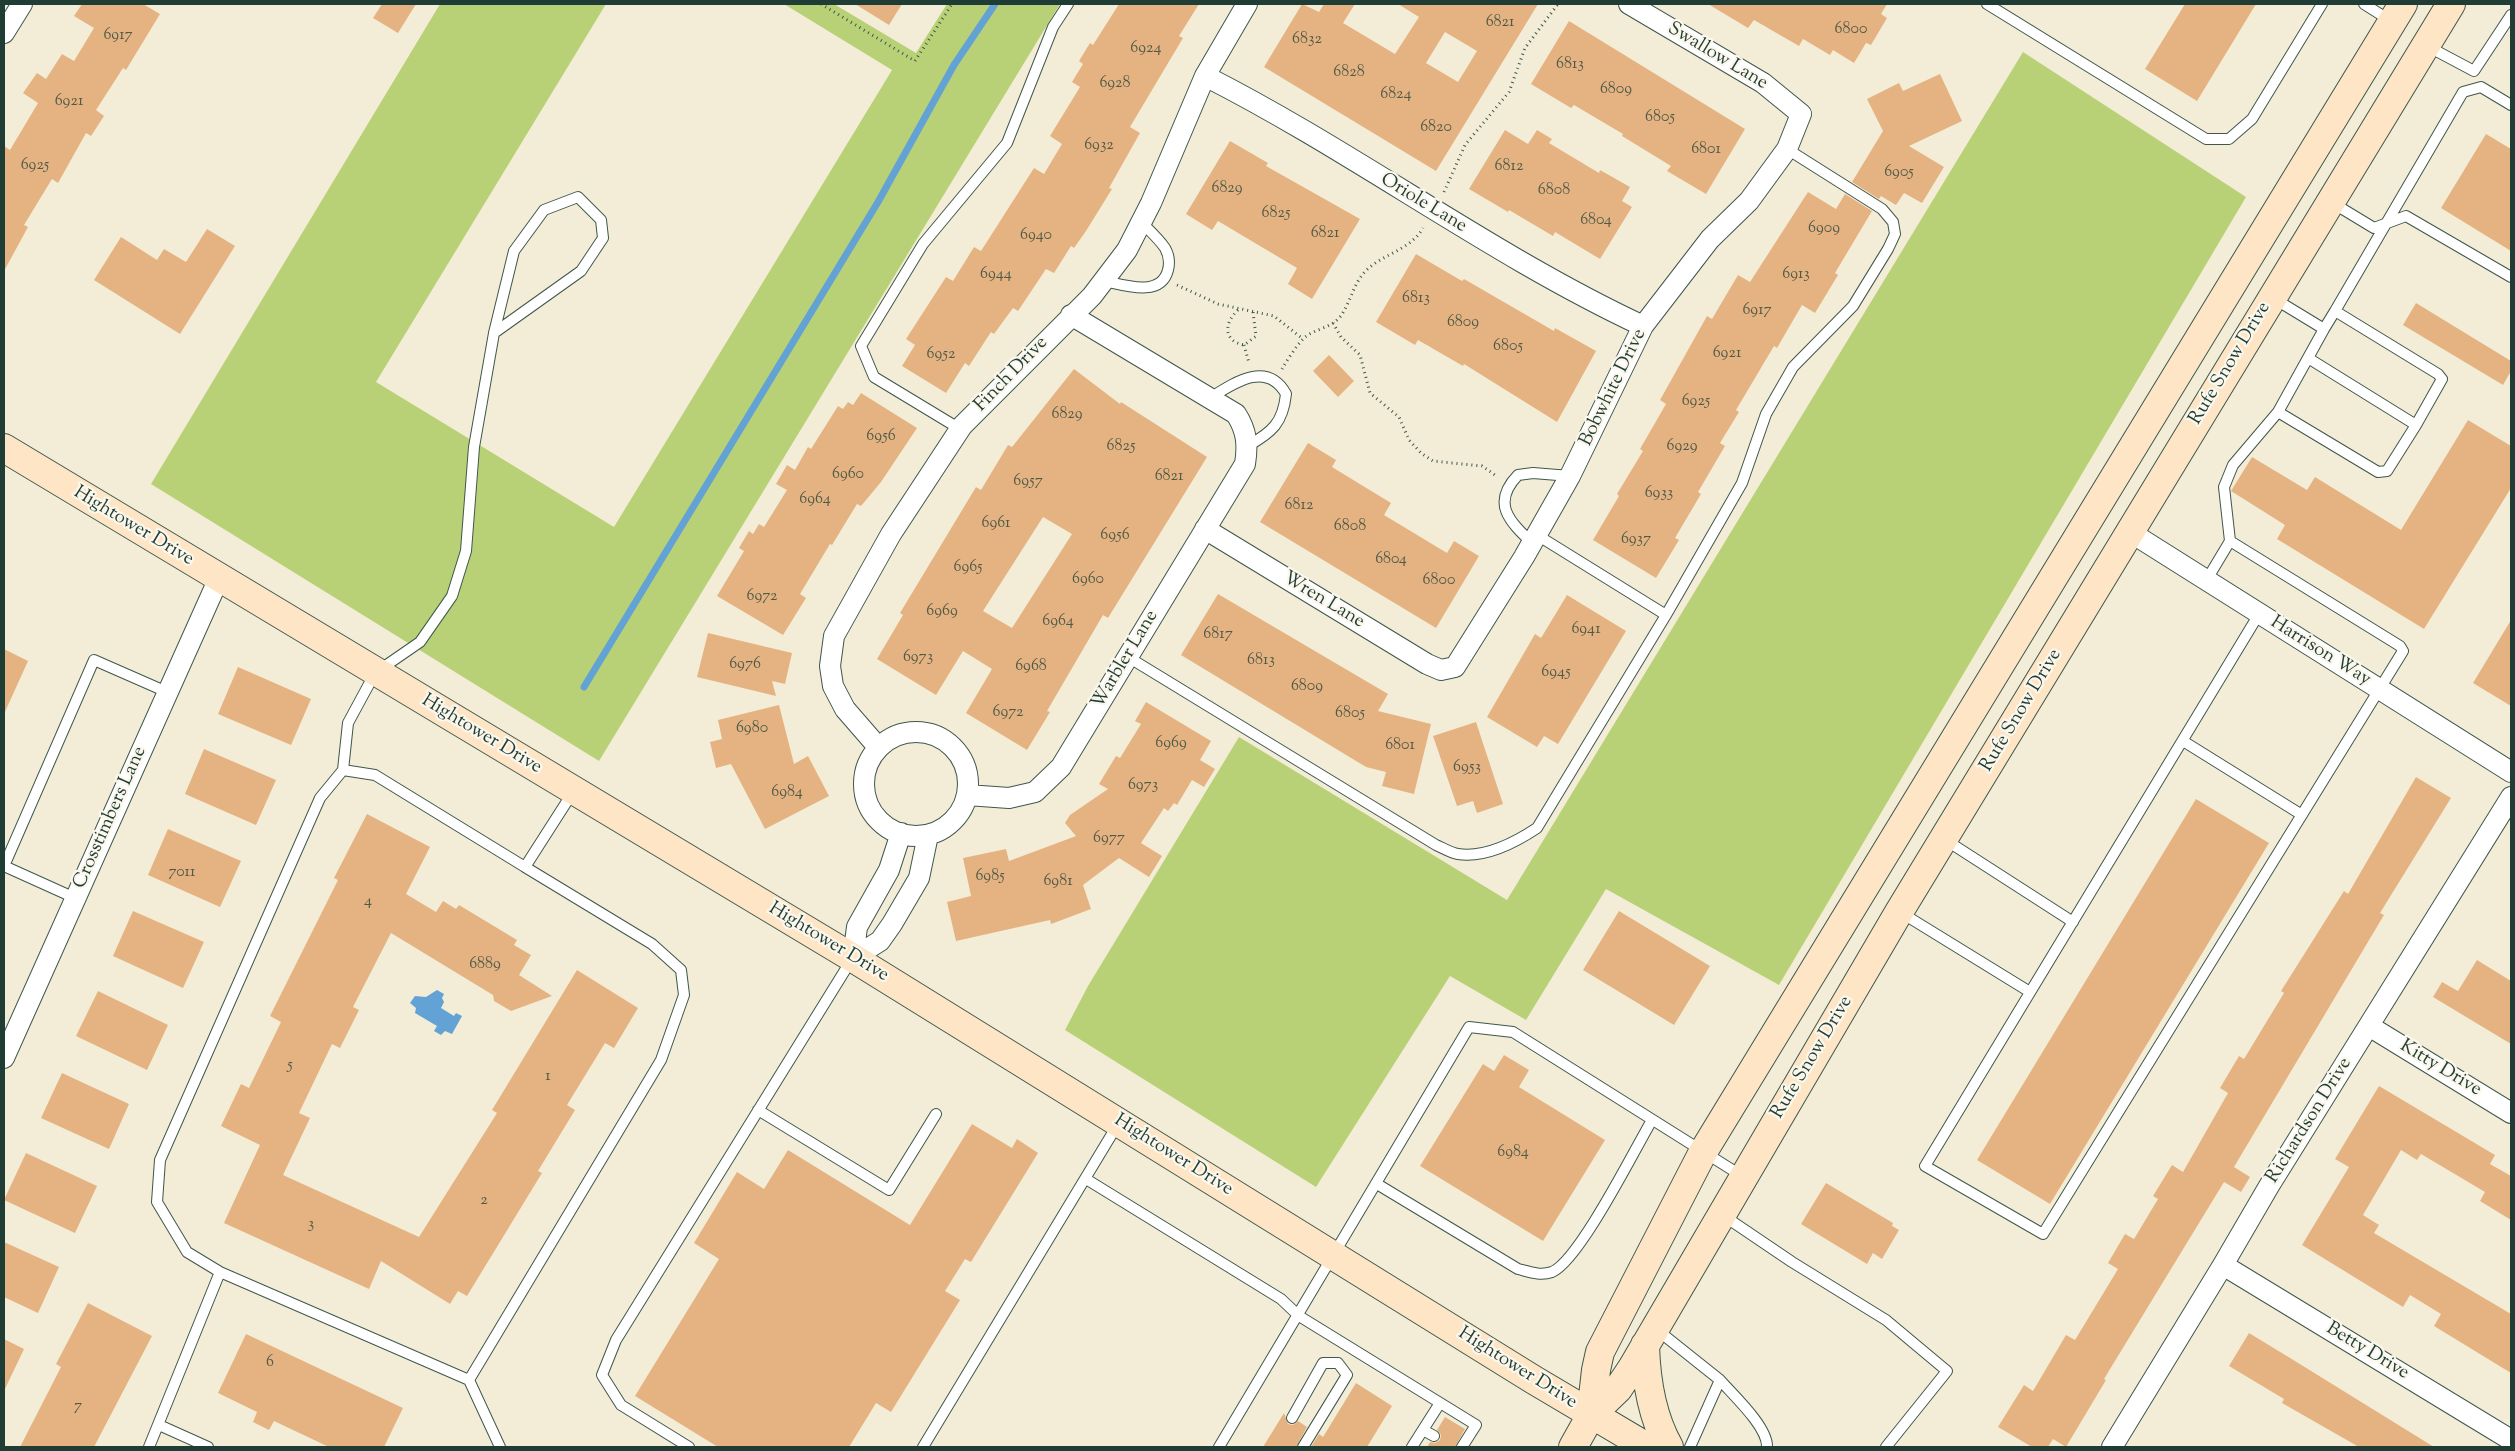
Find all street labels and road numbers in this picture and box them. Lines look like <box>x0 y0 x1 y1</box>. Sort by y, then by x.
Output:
street label: Swallow Lane <box>1663 18 1771 96</box>
street label: Oriole Lane <box>1376 169 1470 239</box>
street label: Rufe Snow Drive <box>2185 298 2277 430</box>
street label: Bobwhite Drive <box>1576 326 1652 450</box>
street label: Finch Drive <box>970 333 1054 417</box>
street label: Hightower Drive <box>69 482 197 572</box>
street label: Wren Lane <box>1278 568 1368 634</box>
street label: Warbler Lane <box>1088 607 1164 713</box>
street label: Harrison Way <box>2266 612 2374 692</box>
street label: Rufe Snow Drive <box>1976 645 2068 777</box>
street label: Hightower Drive <box>417 690 545 780</box>
street label: Crosstimbers Lane <box>69 744 153 892</box>
street label: Hightower Drive <box>764 898 892 988</box>
street label: Rufe Snow Drive <box>1767 992 1859 1124</box>
street label: Kitty Drive <box>2395 1036 2485 1102</box>
street label: Richardson Drive <box>2262 1054 2358 1188</box>
street label: Hightower Drive <box>1109 1110 1237 1202</box>
street label: Betty Drive <box>2321 1318 2413 1386</box>
street label: Hightower Drive <box>1453 1323 1581 1415</box>

